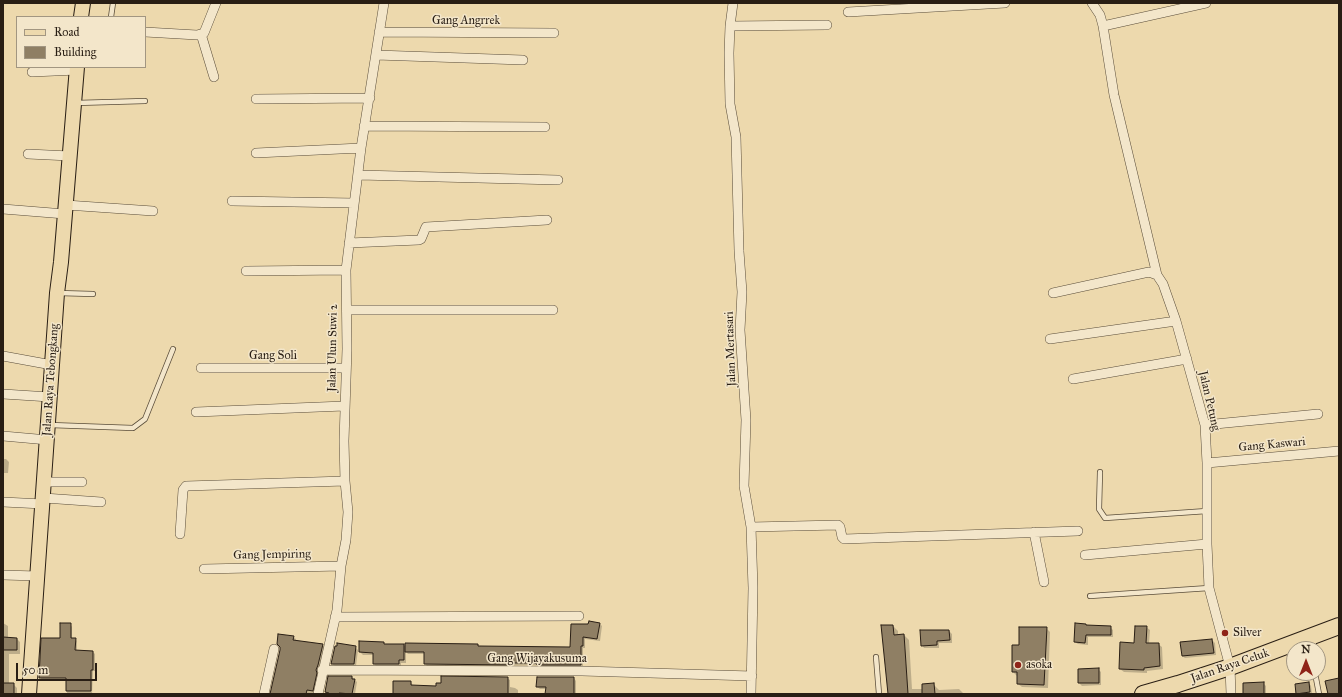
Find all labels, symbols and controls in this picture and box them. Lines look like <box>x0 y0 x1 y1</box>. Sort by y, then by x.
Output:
street label: Gang Angrrek <box>432 14 500 28</box>
legend <box>16 16 146 68</box>
text: Road <box>54 25 80 39</box>
text: Building <box>54 45 96 59</box>
street label: Jalan Ulun Suwi 2 <box>325 304 341 392</box>
street label: Jalan Mertasari <box>722 311 740 387</box>
street label: Jalan Raya Tebongkang <box>40 323 62 437</box>
street label: Gang Soli <box>249 349 297 363</box>
street label: Jalan Petung <box>1195 370 1223 432</box>
street label: Gang Kaswari <box>1238 435 1306 455</box>
street label: Gang Jempiring <box>233 547 311 563</box>
place label: Silver <box>1233 626 1261 640</box>
marker: Silver <box>1220 628 1230 638</box>
north arrow <box>1286 641 1326 681</box>
text: N <box>1301 643 1311 656</box>
street label: Jalan Raya Celuk <box>1189 646 1271 686</box>
street label: Gang Wijayakusuma <box>487 652 587 666</box>
scale bar <box>18 655 99 681</box>
place label: asoka <box>1026 658 1052 672</box>
marker: asoka <box>1013 660 1023 670</box>
text: 50 m <box>23 663 48 677</box>

